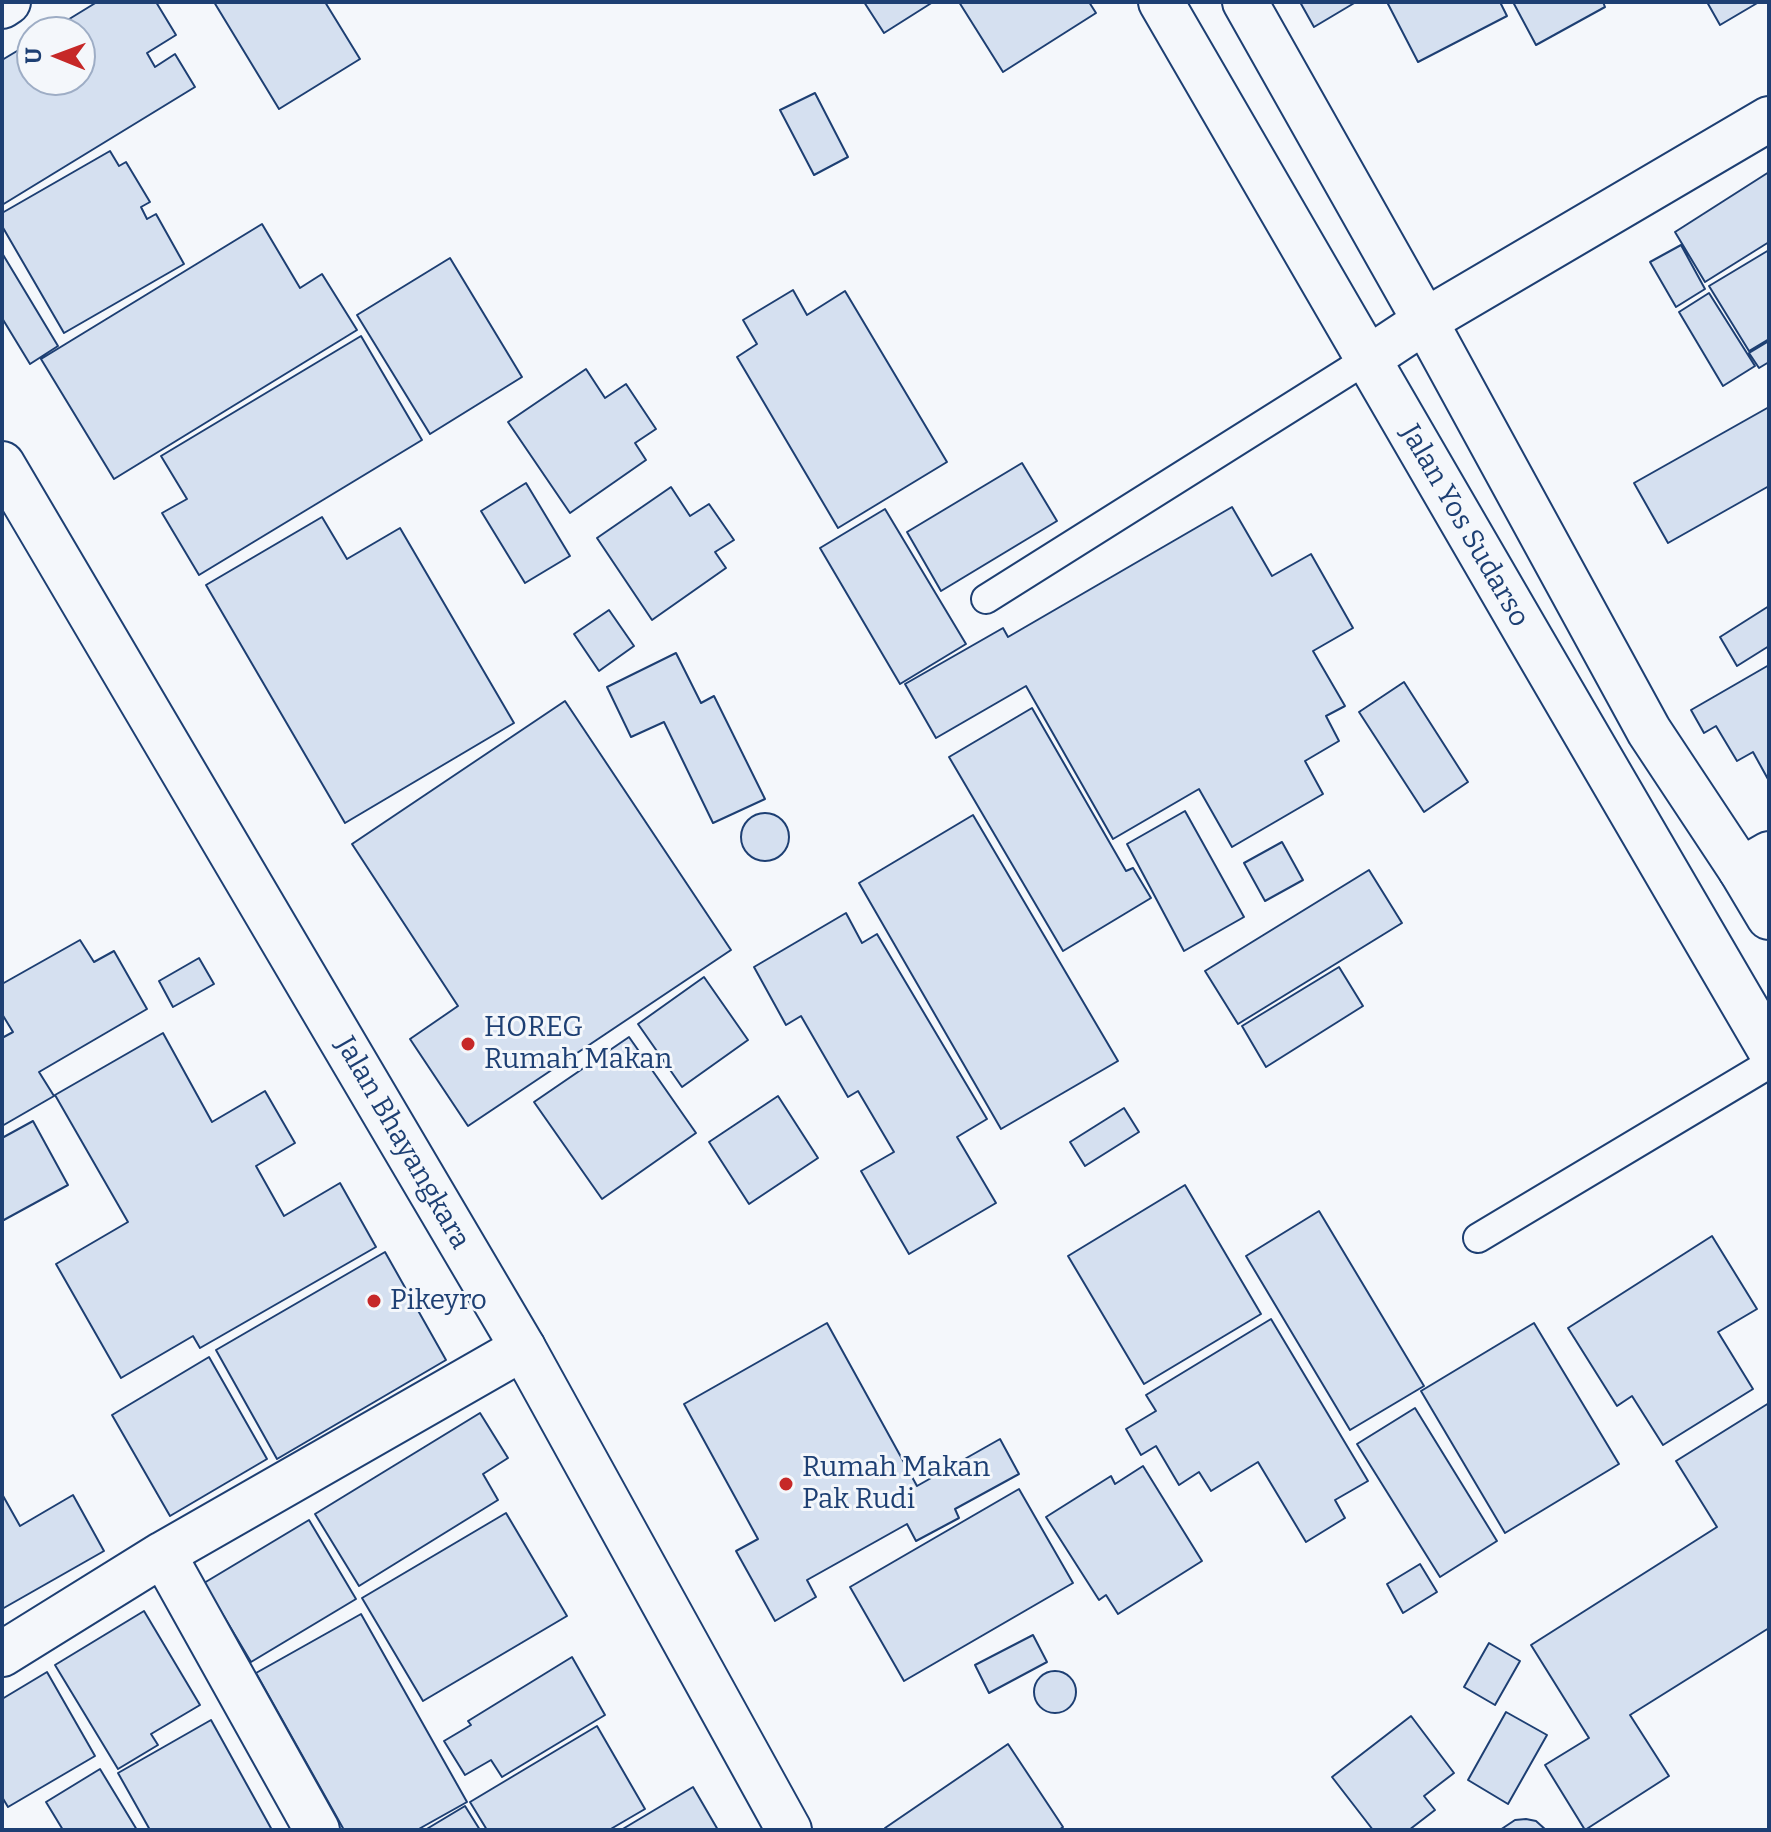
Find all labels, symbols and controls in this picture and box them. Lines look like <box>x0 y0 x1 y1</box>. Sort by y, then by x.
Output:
north arrow <box>16 16 96 96</box>
text: U <box>20 47 47 64</box>
street label: Jalan Yos Sudarso <box>1392 419 1536 633</box>
place label: HOREG Rumah Makan <box>484 1011 672 1077</box>
street label: Jalan Bhayangkara <box>328 1031 476 1255</box>
marker: HOREG Rumah Makan <box>459 1035 477 1053</box>
place label: Pikeyro <box>390 1284 487 1318</box>
marker: Pikeyro <box>365 1292 383 1310</box>
place label: Rumah Makan Pak Rudi <box>802 1451 990 1517</box>
marker: Rumah Makan Pak Rudi <box>777 1475 795 1493</box>

